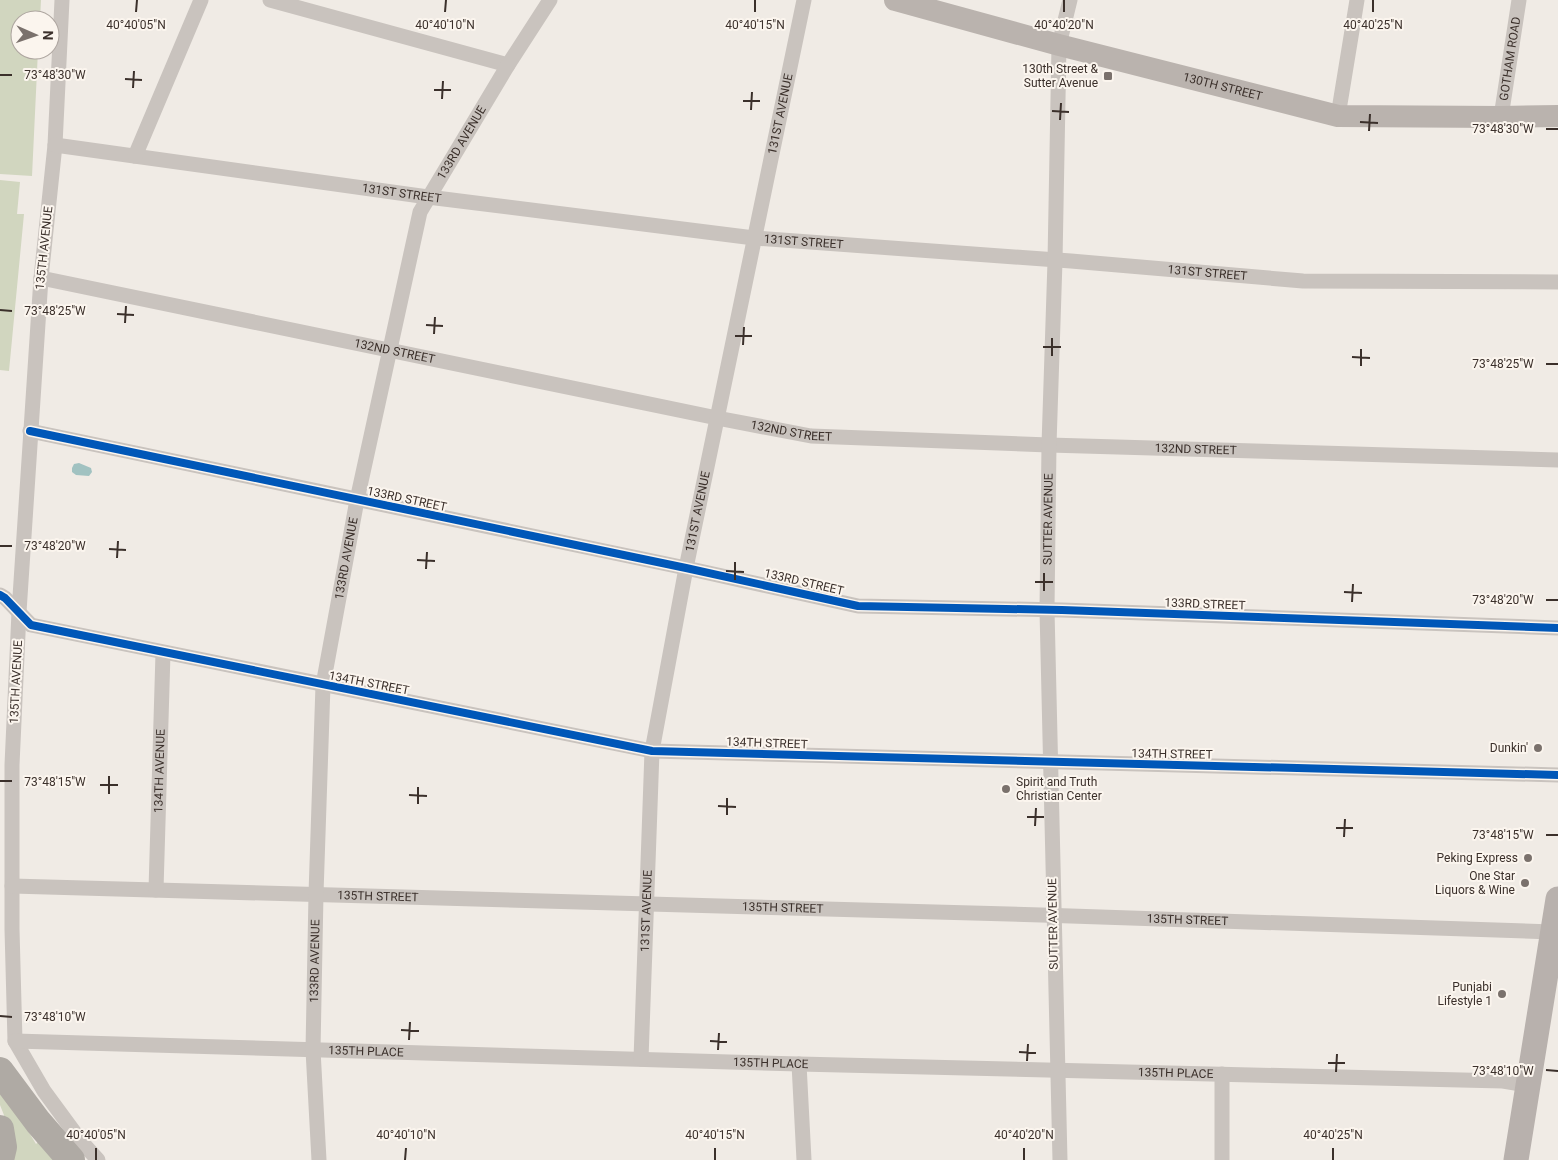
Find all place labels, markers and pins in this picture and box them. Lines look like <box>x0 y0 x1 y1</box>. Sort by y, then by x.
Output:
place label: 130th Street & Sutter Avenue <box>1022 62 1099 90</box>
marker: 130th Street & Sutter Avenue <box>1102 70 1114 82</box>
place label: Dunkin' <box>1490 741 1528 755</box>
marker: Dunkin' <box>1532 742 1544 754</box>
place label: Spirit and Truth Christian Center <box>1016 775 1102 803</box>
marker: Spirit and Truth Christian Center <box>1000 783 1012 795</box>
place label: Peking Express <box>1437 851 1518 865</box>
marker: Peking Express <box>1522 852 1534 864</box>
place label: One Star Liquors & Wine <box>1435 869 1515 897</box>
marker: One Star Liquors & Wine <box>1519 877 1531 889</box>
place label: Punjabi Lifestyle 1 <box>1437 980 1492 1008</box>
marker: Punjabi Lifestyle 1 <box>1496 988 1508 1000</box>

